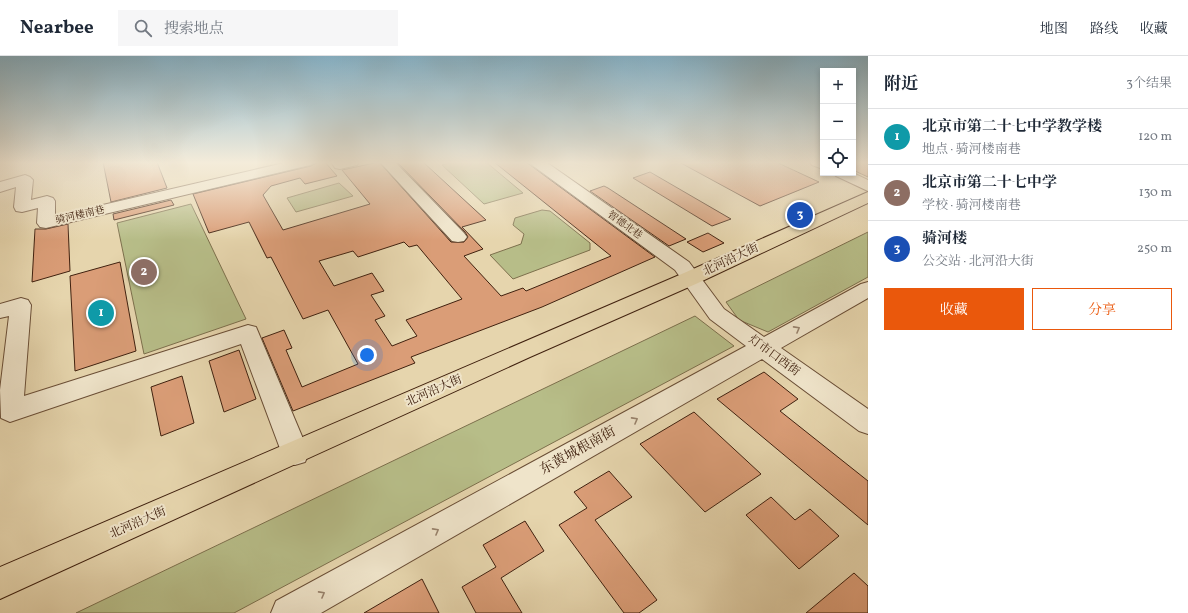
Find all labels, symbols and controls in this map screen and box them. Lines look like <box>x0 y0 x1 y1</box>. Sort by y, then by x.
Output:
search box <box>118 10 398 46</box>
text: Nearbee <box>20 15 94 41</box>
icon: search <box>132 17 154 39</box>
text: 搜索地点 <box>164 19 224 40</box>
text: 地图 <box>1040 20 1068 39</box>
text: 路线 <box>1090 20 1118 39</box>
text: 收藏 <box>1140 20 1168 39</box>
map controls <box>820 68 856 176</box>
button: + <box>820 68 856 104</box>
text: 附近 <box>884 73 918 96</box>
text: 3个结果 <box>1126 75 1172 93</box>
button: − <box>820 104 856 140</box>
text: 北京市第二十七中学教学楼 <box>922 117 1102 138</box>
text: 1 <box>894 128 900 146</box>
text: 120 m <box>1138 128 1172 146</box>
button: locate <box>820 140 856 176</box>
text: 地点 · 骑河楼南巷 <box>922 141 1021 159</box>
text: 北京市第二十七中学 <box>922 173 1057 194</box>
text: 2 <box>894 184 900 202</box>
text: 130 m <box>1139 184 1172 202</box>
text: 学校 · 骑河楼南巷 <box>922 197 1021 215</box>
pin: 3 <box>787 200 813 230</box>
street label: 骑河楼南巷 <box>54 203 106 227</box>
street label: 智德北巷 <box>605 208 645 242</box>
text: 骑河楼 <box>922 229 967 250</box>
street label: 北河沿大街 <box>700 240 762 280</box>
text: 3 <box>894 240 900 258</box>
text: 250 m <box>1137 240 1172 258</box>
text: 公交站 · 北河沿大街 <box>922 253 1034 271</box>
pin: 2 <box>131 257 157 287</box>
button: 收藏 <box>884 288 1024 330</box>
button: 分享 <box>1032 288 1172 330</box>
pin: 1 <box>88 298 114 328</box>
one-way arrow <box>793 326 800 334</box>
street label: 灯市口西街 <box>745 332 804 381</box>
your location <box>357 345 377 365</box>
street label: 北河沿大街 <box>403 371 466 411</box>
one-way arrow <box>631 417 638 424</box>
street label: 东黄城根南街 <box>537 422 619 480</box>
street label: 北河沿大街 <box>107 503 170 543</box>
one-way arrow <box>431 528 439 535</box>
one-way arrow <box>318 591 325 599</box>

